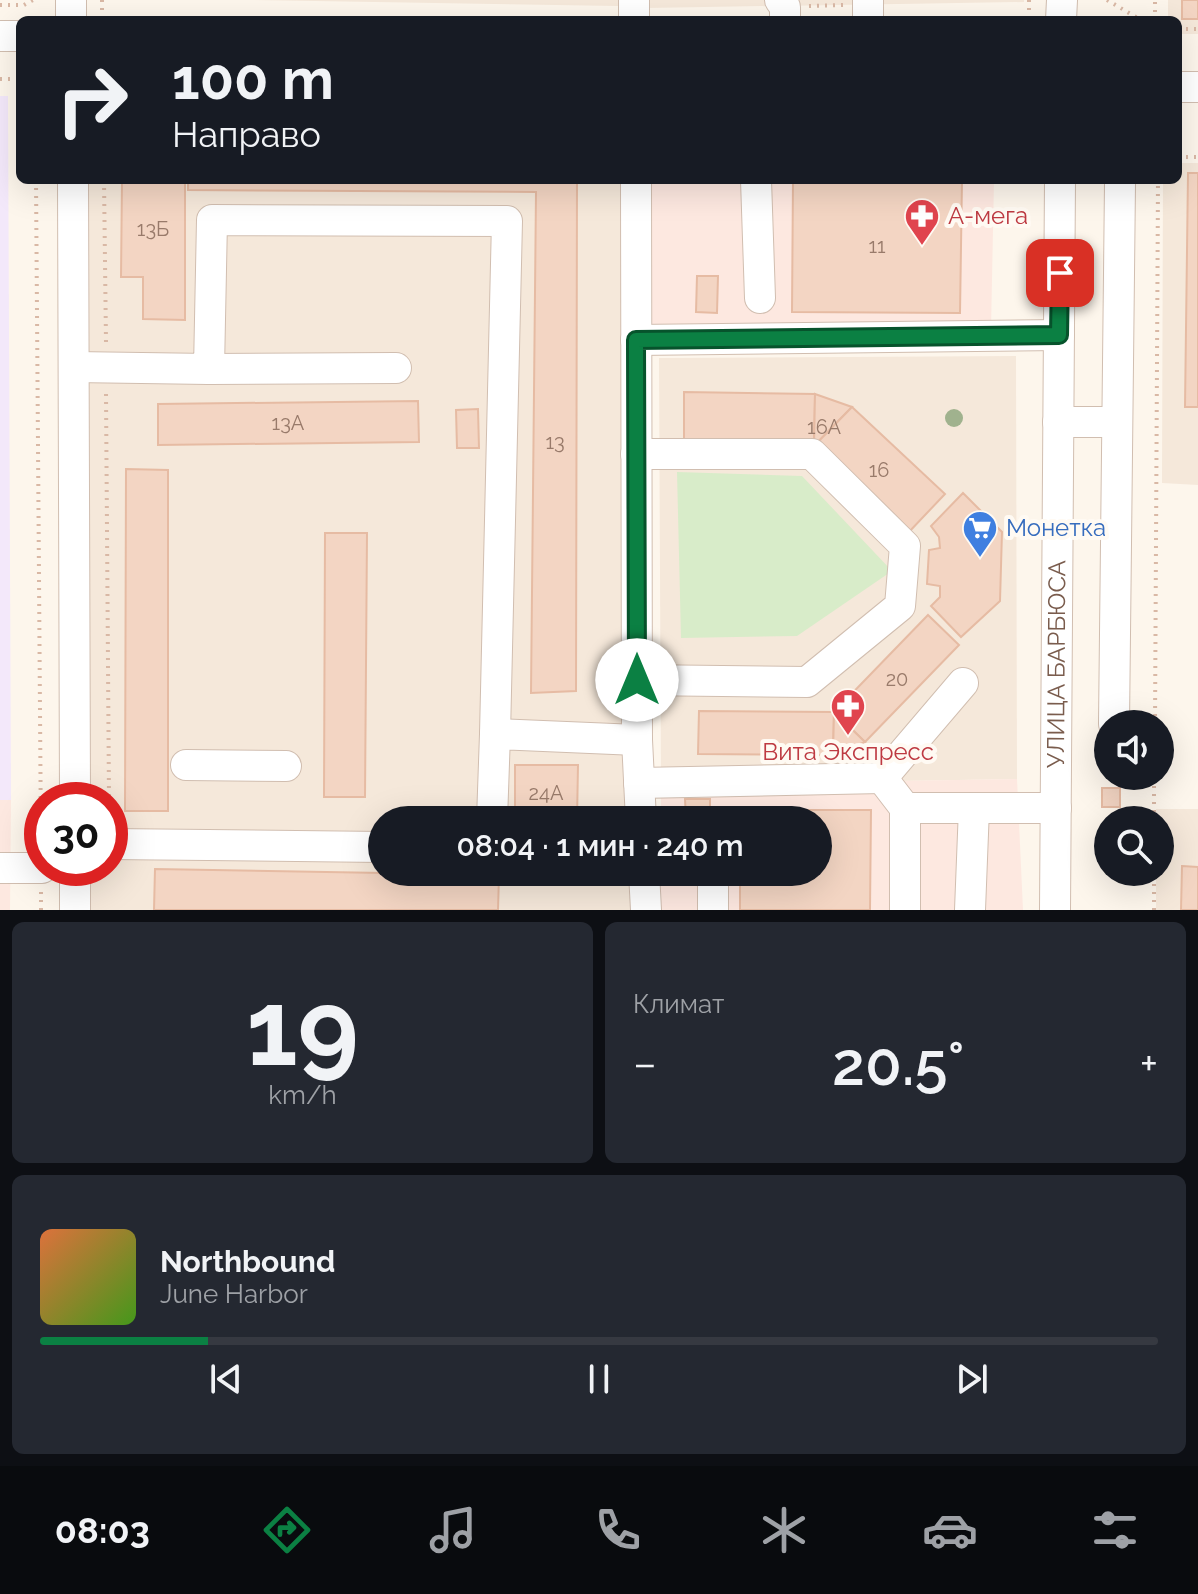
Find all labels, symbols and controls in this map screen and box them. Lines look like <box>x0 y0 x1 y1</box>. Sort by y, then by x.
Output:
text: 100 m <box>172 46 334 112</box>
icon: right <box>40 48 144 152</box>
text: Направо <box>172 113 321 155</box>
pharmacy icon: А-мега <box>903 197 941 247</box>
place label: А-мега <box>948 201 1028 230</box>
house number: 13Б <box>137 217 169 241</box>
house number: 11 <box>868 234 886 258</box>
pin <box>1026 239 1094 307</box>
icon: arrive <box>1038 251 1082 295</box>
house number: 13А <box>272 411 305 435</box>
house number: 16А <box>807 415 841 439</box>
house number: 13 <box>545 430 565 454</box>
house number: 16 <box>869 458 889 482</box>
supermarket icon: Монетка <box>961 509 999 559</box>
place label: Монетка <box>1006 513 1106 542</box>
street label: УЛИЦА БАРБЮСА <box>1041 560 1071 768</box>
position arrow <box>595 638 679 722</box>
house number: 20 <box>886 667 908 691</box>
pharmacy icon: Вита Экспресс <box>829 687 867 737</box>
map controls <box>1094 710 1174 886</box>
button: sound <box>1094 710 1174 790</box>
place label: Вита Экспресс <box>762 737 934 766</box>
house number: 24А <box>529 781 564 805</box>
speed limit sign: 30 <box>24 782 128 886</box>
button: search <box>1094 806 1174 886</box>
text: 08:04 · 1 мин · 240 m <box>456 828 744 863</box>
text: 19 <box>246 967 359 1089</box>
text: Климат <box>633 989 724 1019</box>
text: 20.5° <box>832 1029 964 1099</box>
text: − <box>633 1038 657 1089</box>
text: + <box>1140 1038 1158 1089</box>
text: km/h <box>268 1080 337 1110</box>
text: Northbound <box>160 1244 335 1279</box>
text: June Harbor <box>160 1279 308 1309</box>
icon: previous <box>204 1357 248 1401</box>
icon: pause <box>577 1357 621 1401</box>
icon: next <box>950 1357 994 1401</box>
icon: directions <box>259 1502 315 1558</box>
icon: music <box>425 1502 481 1558</box>
icon: phone <box>590 1502 646 1558</box>
icon: climate <box>756 1502 812 1558</box>
icon: car <box>922 1502 978 1558</box>
icon: filters <box>1087 1502 1143 1558</box>
text: 08:03 <box>55 1509 150 1551</box>

